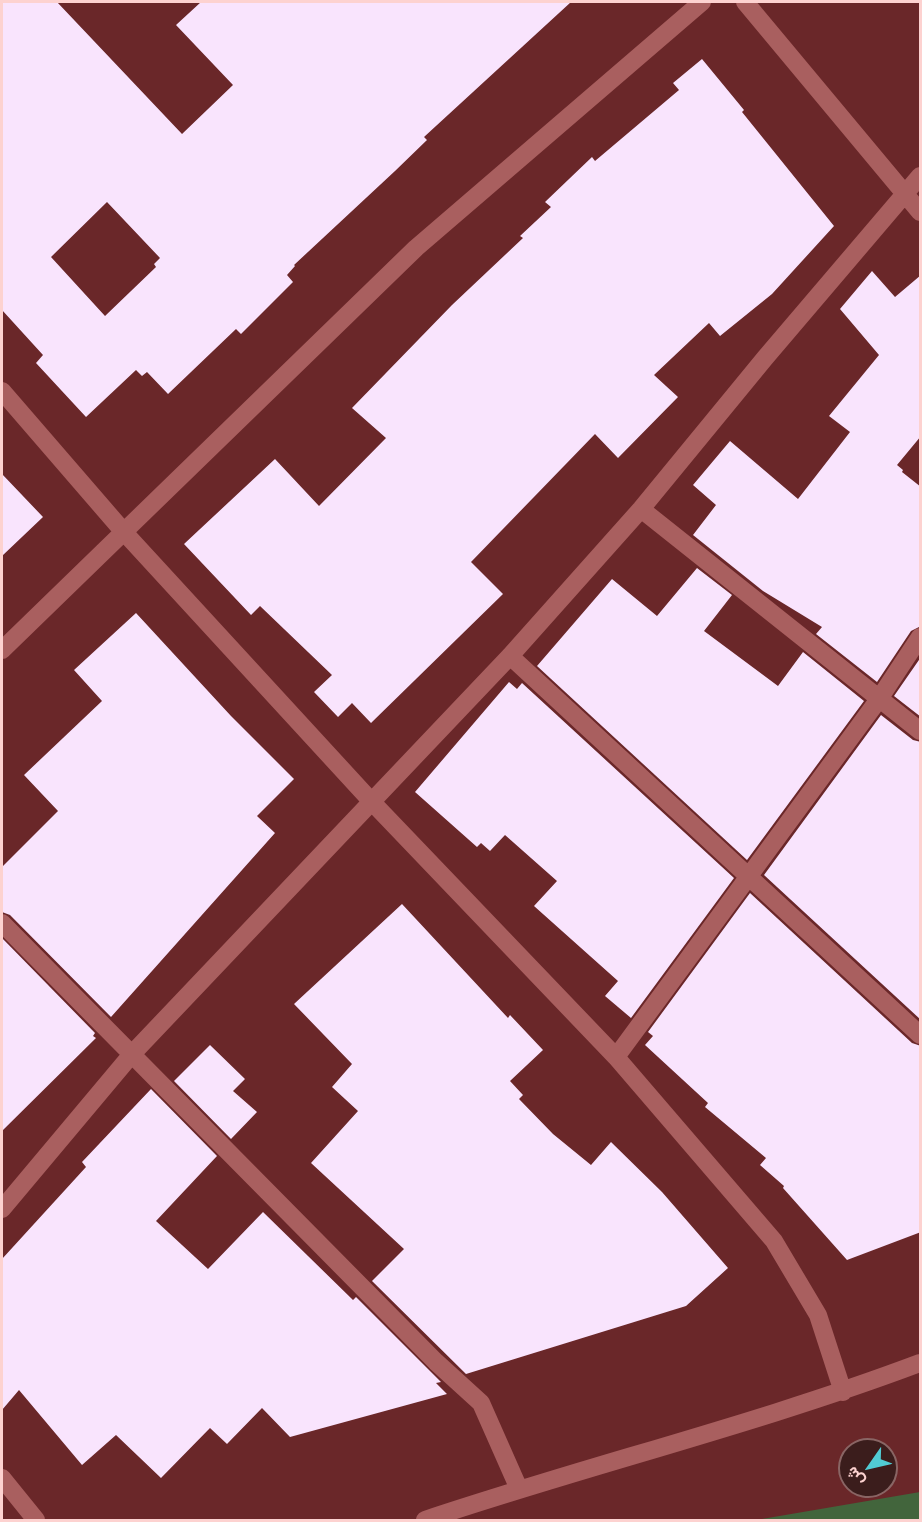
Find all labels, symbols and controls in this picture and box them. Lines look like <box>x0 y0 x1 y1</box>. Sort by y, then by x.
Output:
north arrow <box>838 1438 898 1498</box>
text: ش <box>841 1463 868 1491</box>

